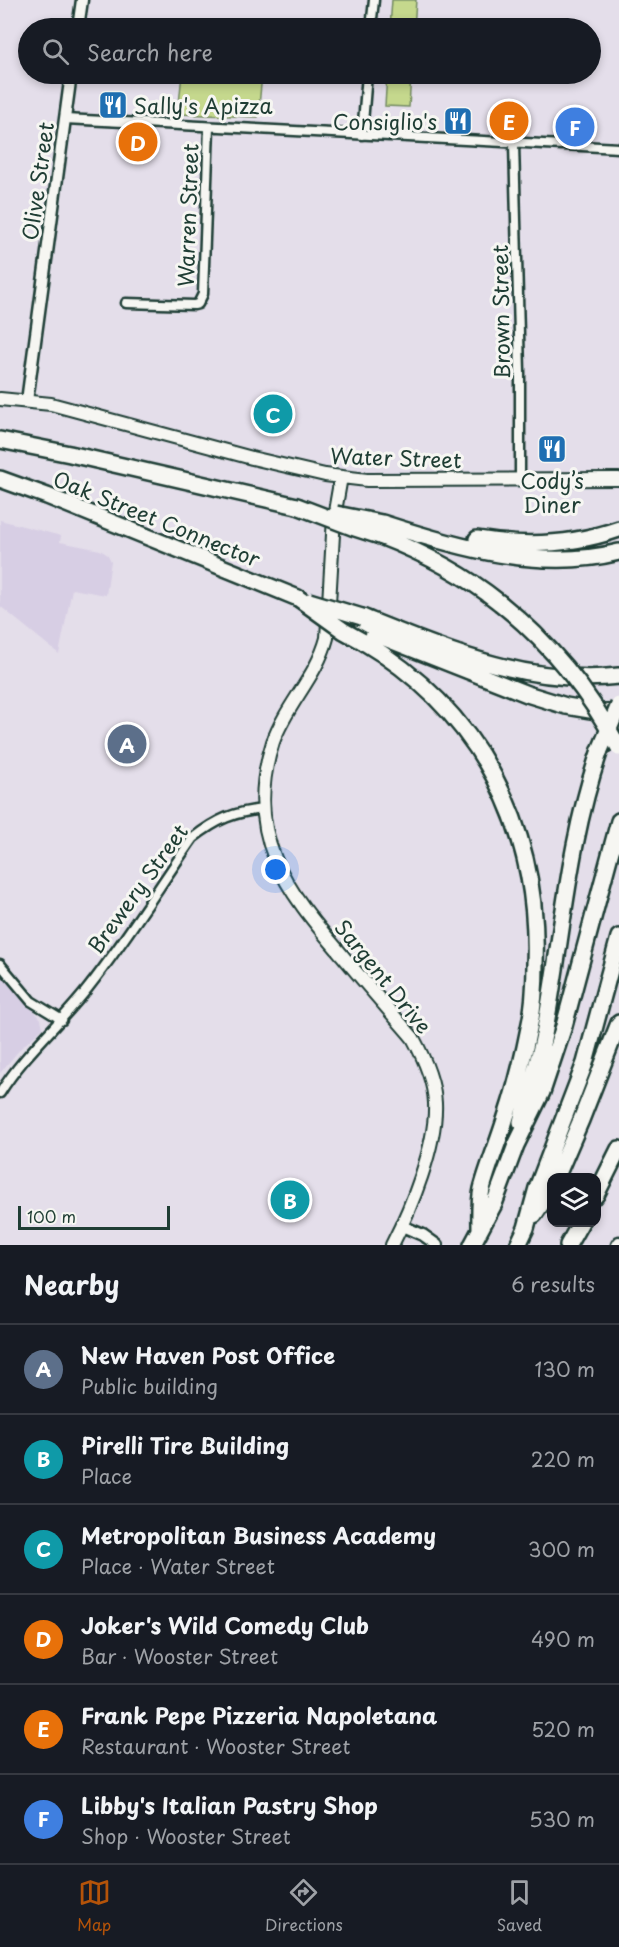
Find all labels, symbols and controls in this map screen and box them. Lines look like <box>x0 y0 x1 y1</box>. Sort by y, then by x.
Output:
search box <box>18 18 601 84</box>
icon: search <box>39 35 72 68</box>
text: Search here <box>87 35 213 68</box>
restaurant icon: Sally's Apizza <box>97 89 129 121</box>
place label: Sally's Apizza <box>134 89 272 121</box>
pin: E <box>490 98 528 144</box>
pin: F <box>556 104 594 150</box>
place label: Consiglio's <box>333 105 437 137</box>
restaurant icon: Consiglio's <box>442 105 474 137</box>
street label: Olive Street <box>13 120 61 242</box>
pin: D <box>118 120 158 164</box>
street label: Warren Street <box>169 143 205 287</box>
street label: Brown Street <box>483 244 517 380</box>
pin: C <box>254 392 292 436</box>
restaurant icon: Cody’s Diner <box>536 433 568 465</box>
street label: Water Street <box>330 439 462 475</box>
street label: Oak Street Connector <box>49 462 266 574</box>
place label: Cody’s Diner <box>520 464 584 520</box>
pin: A <box>108 722 146 766</box>
street label: Brewery Street <box>79 817 195 959</box>
your location <box>261 855 290 884</box>
street label: Sargent Drive <box>328 912 440 1040</box>
map controls <box>547 1173 601 1227</box>
button: layers <box>547 1173 601 1227</box>
pin: B <box>270 1178 310 1222</box>
scale bar <box>18 1203 170 1230</box>
text: 100 m <box>27 1204 76 1228</box>
text: Nearby <box>24 1265 119 1304</box>
text: 6 results <box>511 1269 595 1299</box>
text: New Haven Post Office <box>81 1338 335 1371</box>
text: A <box>36 1354 51 1384</box>
text: 130 m <box>535 1354 595 1384</box>
text: Public building <box>81 1371 218 1401</box>
text: Pirelli Tire Building <box>81 1428 289 1461</box>
text: B <box>37 1444 50 1474</box>
text: 220 m <box>531 1444 595 1474</box>
text: Place <box>81 1461 132 1491</box>
text: Metropolitan Business Academy <box>81 1518 436 1551</box>
text: C <box>36 1534 51 1564</box>
text: 300 m <box>528 1534 595 1564</box>
text: Place · Water Street <box>81 1551 275 1581</box>
text: Joker's Wild Comedy Club <box>81 1608 369 1641</box>
text: D <box>36 1624 51 1654</box>
text: 490 m <box>531 1624 595 1654</box>
text: Bar · Wooster Street <box>81 1641 278 1671</box>
text: Frank Pepe Pizzeria Napoletana <box>81 1698 437 1731</box>
text: E <box>37 1714 50 1744</box>
text: 520 m <box>531 1714 595 1744</box>
text: Restaurant · Wooster Street <box>81 1731 350 1761</box>
text: Libby's Italian Pastry Shop <box>81 1788 378 1821</box>
text: F <box>38 1804 49 1834</box>
text: 530 m <box>529 1804 595 1834</box>
text: Shop · Wooster Street <box>81 1821 291 1851</box>
tab: Map <box>77 1876 111 1936</box>
tab: Directions <box>265 1876 343 1936</box>
tab: Saved <box>497 1876 542 1936</box>

